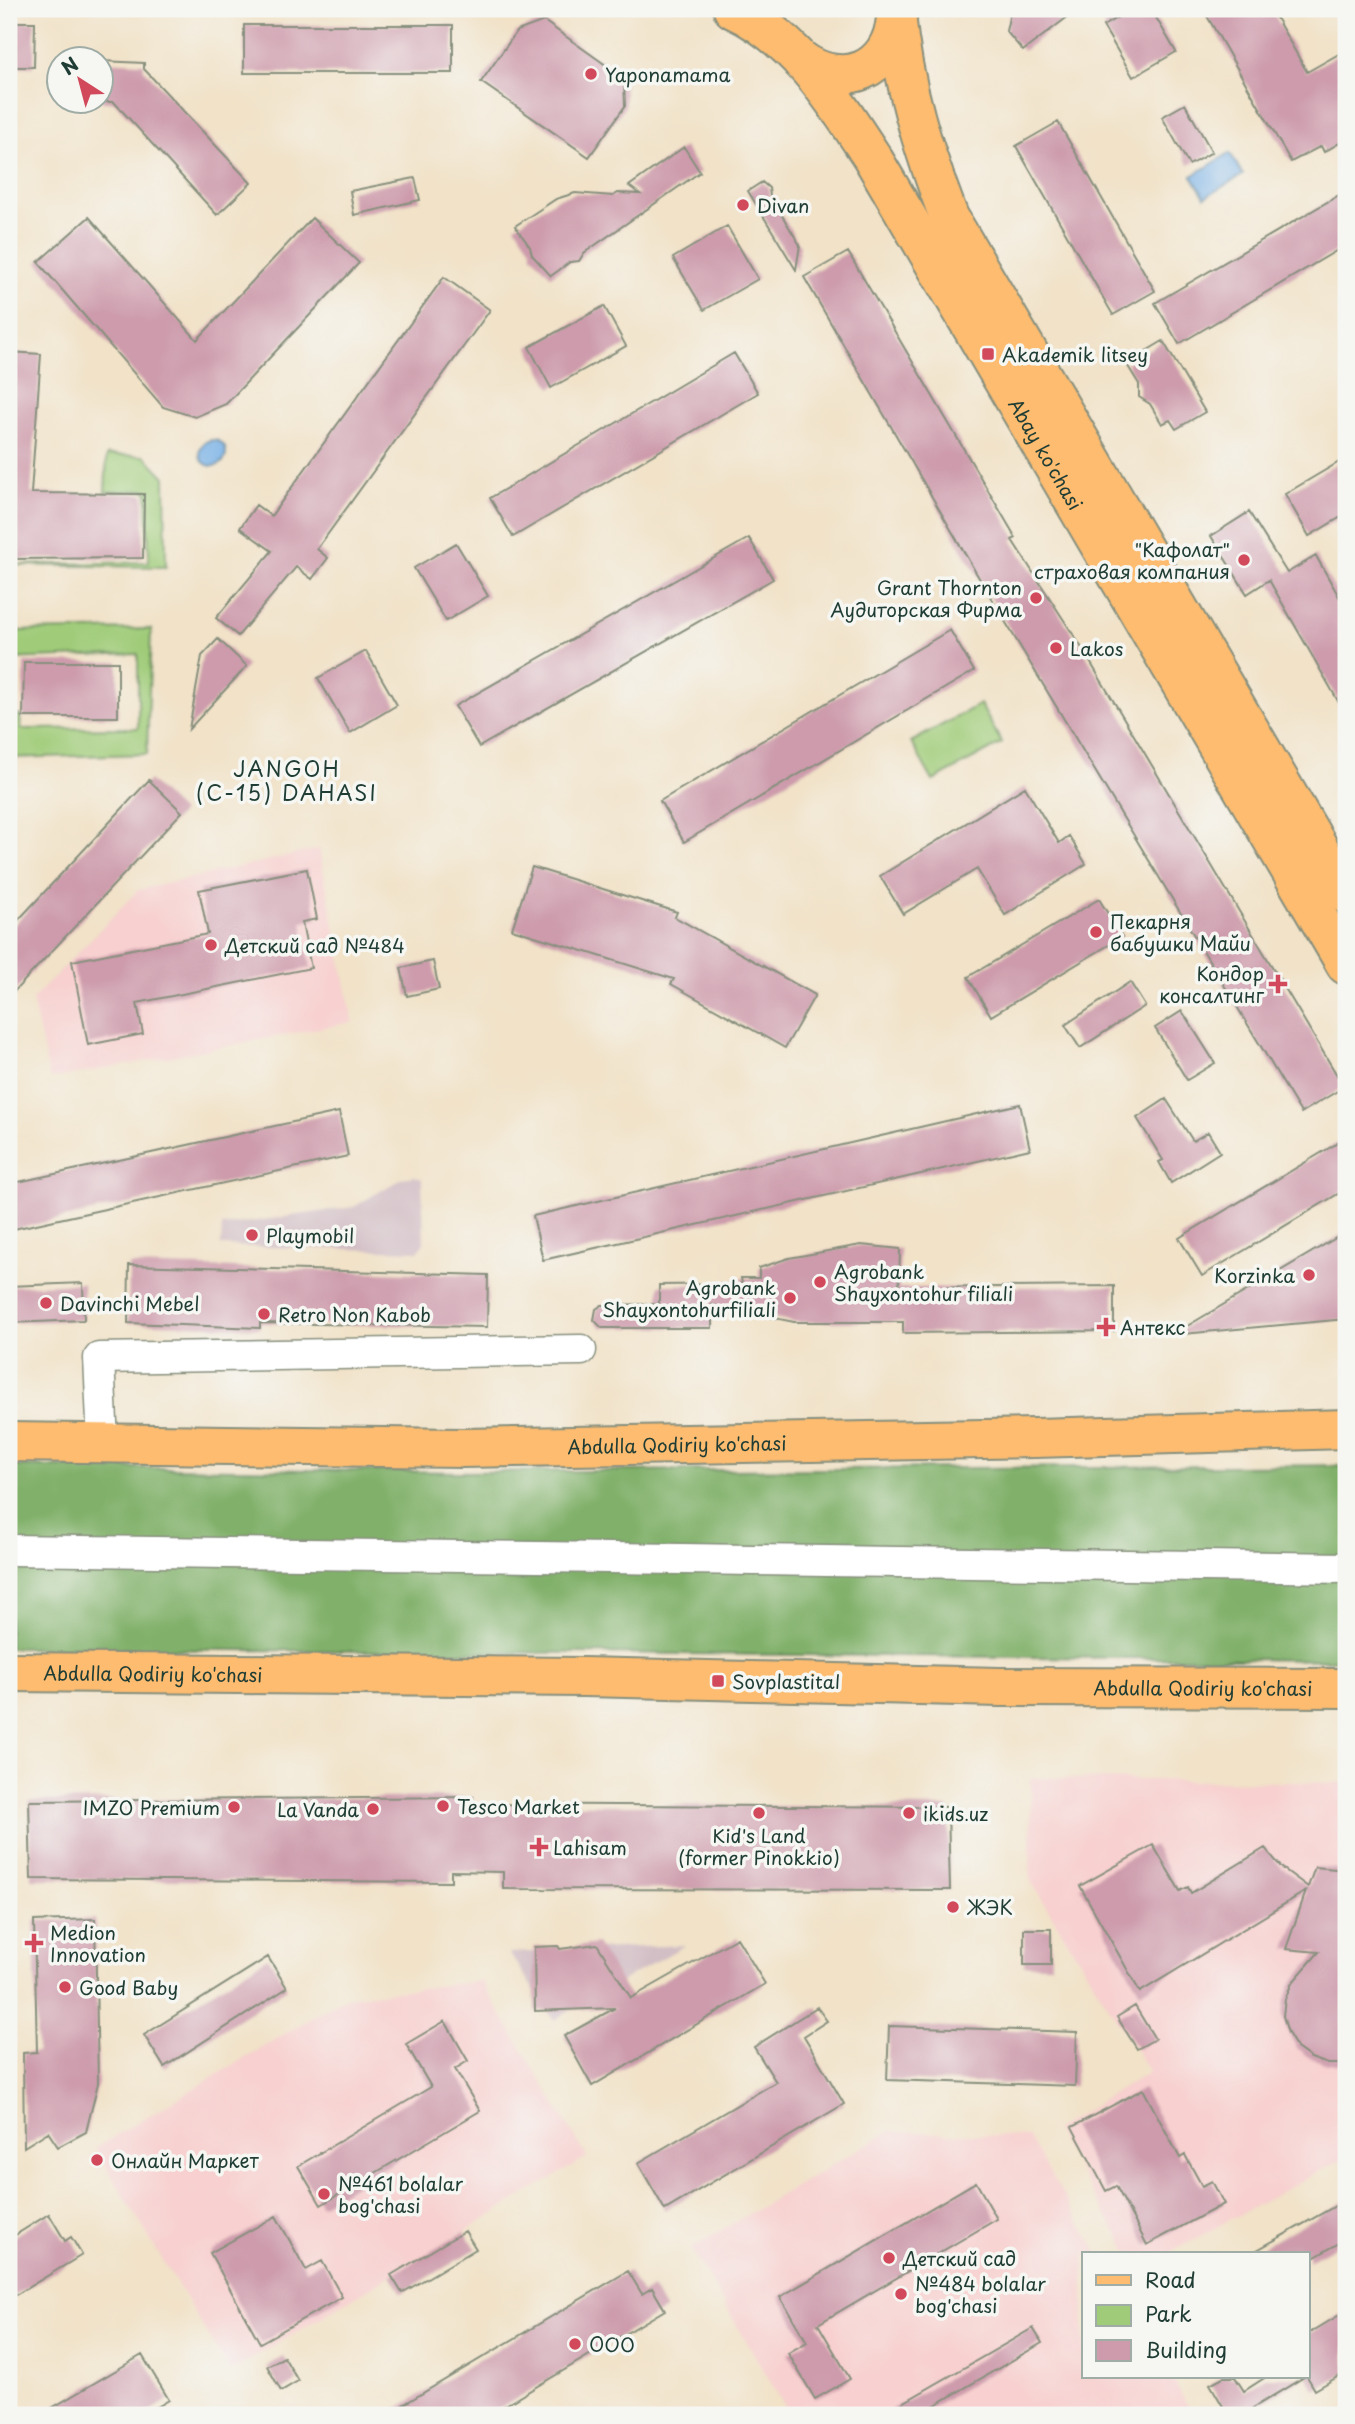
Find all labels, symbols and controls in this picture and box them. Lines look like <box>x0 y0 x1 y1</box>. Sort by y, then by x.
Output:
north arrow <box>46 46 116 116</box>
text: N <box>55 50 84 81</box>
place label: Yaponamama <box>605 60 730 88</box>
marker: Yaponamama <box>583 66 599 82</box>
place label: Divan <box>757 191 809 219</box>
marker: Divan <box>735 197 751 213</box>
place label: Akademik litsey <box>1002 340 1148 368</box>
marker: Akademik litsey <box>980 346 996 362</box>
street label: Abay ko'chasi <box>1002 393 1090 515</box>
place label: "Кафолат" страховая компания <box>1034 535 1230 585</box>
marker: "Кафолат" страховая компания <box>1236 552 1252 568</box>
place label: Grant Thornton Аудиторская Фирма <box>830 573 1022 623</box>
marker: Grant Thornton Аудиторская Фирма <box>1028 590 1044 606</box>
place label: Lakos <box>1070 634 1123 662</box>
marker: Lakos <box>1048 640 1064 656</box>
district label: JANGOH (C-15) DAHASI <box>196 752 378 808</box>
place label: Пекарня бабушки Майи <box>1110 907 1251 957</box>
marker: Пекарня бабушки Майи <box>1088 924 1104 940</box>
place label: Детский сад №484 <box>224 931 405 959</box>
marker: Детский сад №484 <box>203 937 219 953</box>
place label: Кондор консалтинг <box>1159 959 1265 1009</box>
marker: Кондор консалтинг <box>1270 976 1286 992</box>
place label: Playmobil <box>266 1221 354 1249</box>
marker: Playmobil <box>244 1227 260 1243</box>
place label: Agrobank Shayxontohur filiali <box>834 1257 1013 1307</box>
place label: Korzinka <box>1214 1261 1295 1289</box>
marker: Korzinka <box>1301 1267 1317 1283</box>
place label: Agrobank Shayxontohurfiliali <box>602 1273 776 1323</box>
marker: Agrobank Shayxontohur filiali <box>812 1274 828 1290</box>
place label: Davinchi Mebel <box>60 1289 199 1317</box>
marker: Agrobank Shayxontohurfiliali <box>782 1290 798 1306</box>
marker: Davinchi Mebel <box>38 1295 54 1311</box>
place label: Retro Non Kabob <box>278 1300 431 1328</box>
marker: Retro Non Kabob <box>256 1306 272 1322</box>
place label: Антекс <box>1120 1313 1185 1341</box>
marker: Антекс <box>1098 1319 1114 1335</box>
street label: Abdulla Qodiriy ko'chasi <box>567 1428 787 1460</box>
street label: Abdulla Qodiriy ko'chasi <box>43 1658 263 1688</box>
place label: Sovplastital <box>732 1667 840 1695</box>
marker: Sovplastital <box>710 1673 726 1689</box>
street label: Abdulla Qodiriy ko'chasi <box>1093 1673 1313 1702</box>
place label: Tesco Market <box>457 1792 580 1820</box>
place label: IMZO Premium <box>83 1793 220 1821</box>
place label: La Vanda <box>277 1795 359 1823</box>
marker: Tesco Market <box>435 1798 451 1814</box>
marker: IMZO Premium <box>226 1799 242 1815</box>
place label: ikids.uz <box>923 1799 988 1827</box>
marker: La Vanda <box>365 1801 381 1817</box>
marker: Kid's Land (former Pinokkio) <box>751 1805 767 1821</box>
marker: ikids.uz <box>901 1805 917 1821</box>
place label: Kid's Land (former Pinokkio) <box>678 1821 840 1871</box>
place label: Lahisam <box>553 1833 627 1861</box>
marker: Lahisam <box>531 1839 547 1855</box>
place label: ЖЭК <box>966 1893 1013 1921</box>
marker: ЖЭК <box>945 1899 961 1915</box>
place label: Medion Innovation <box>50 1918 146 1968</box>
marker: Medion Innovation <box>24 1933 44 1953</box>
place label: Good Baby <box>79 1973 178 2001</box>
marker: Good Baby <box>57 1979 73 1995</box>
place label: Онлайн Маркет <box>111 2146 259 2174</box>
marker: Онлайн Маркет <box>89 2152 105 2168</box>
place label: №461 bolalar bog'chasi <box>338 2169 463 2219</box>
marker: №461 bolalar bog'chasi <box>316 2186 332 2202</box>
place label: Детский сад <box>902 2244 1016 2272</box>
marker: Детский сад <box>881 2250 897 2266</box>
legend <box>1082 2252 1310 2378</box>
text: Road <box>1145 2263 1196 2295</box>
place label: №484 bolalar bog'chasi <box>915 2269 1046 2319</box>
marker: №484 bolalar bog'chasi <box>893 2286 909 2302</box>
text: Park <box>1145 2297 1192 2329</box>
place label: ООО <box>589 2330 635 2358</box>
text: Building <box>1145 2333 1227 2365</box>
marker: ООО <box>567 2336 583 2352</box>

